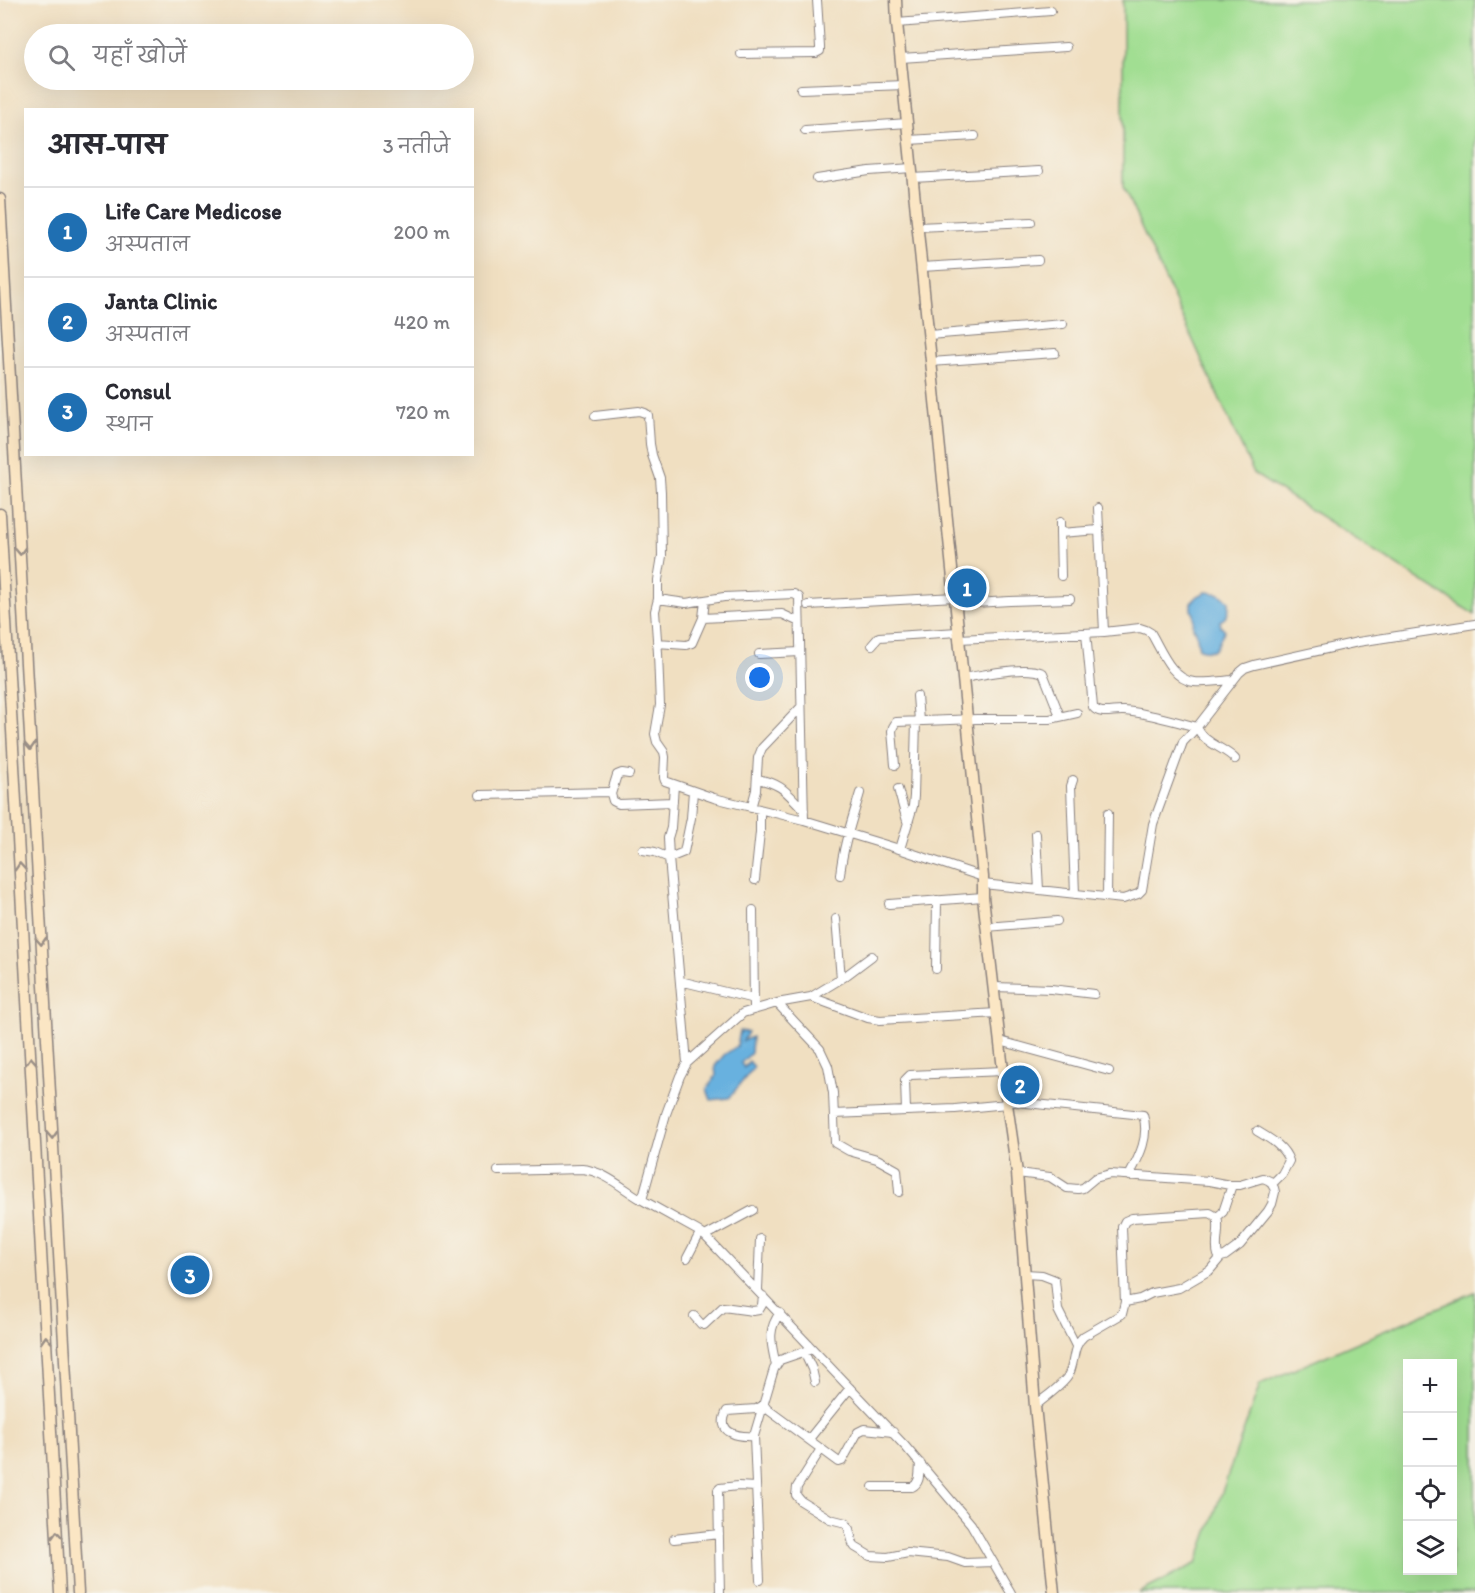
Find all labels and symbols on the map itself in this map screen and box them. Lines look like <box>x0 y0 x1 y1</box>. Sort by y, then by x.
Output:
one-way arrow <box>13 547 26 556</box>
pin: 1 <box>948 566 986 610</box>
your location <box>745 663 774 692</box>
one-way arrow <box>24 742 37 751</box>
one-way arrow <box>14 862 27 871</box>
one-way arrow <box>35 936 48 945</box>
one-way arrow <box>25 1057 38 1066</box>
pin: 2 <box>1000 1062 1040 1108</box>
one-way arrow <box>46 1131 59 1140</box>
pin: 3 <box>170 1252 210 1298</box>
one-way arrow <box>40 1335 53 1344</box>
one-way arrow <box>51 1530 64 1539</box>

